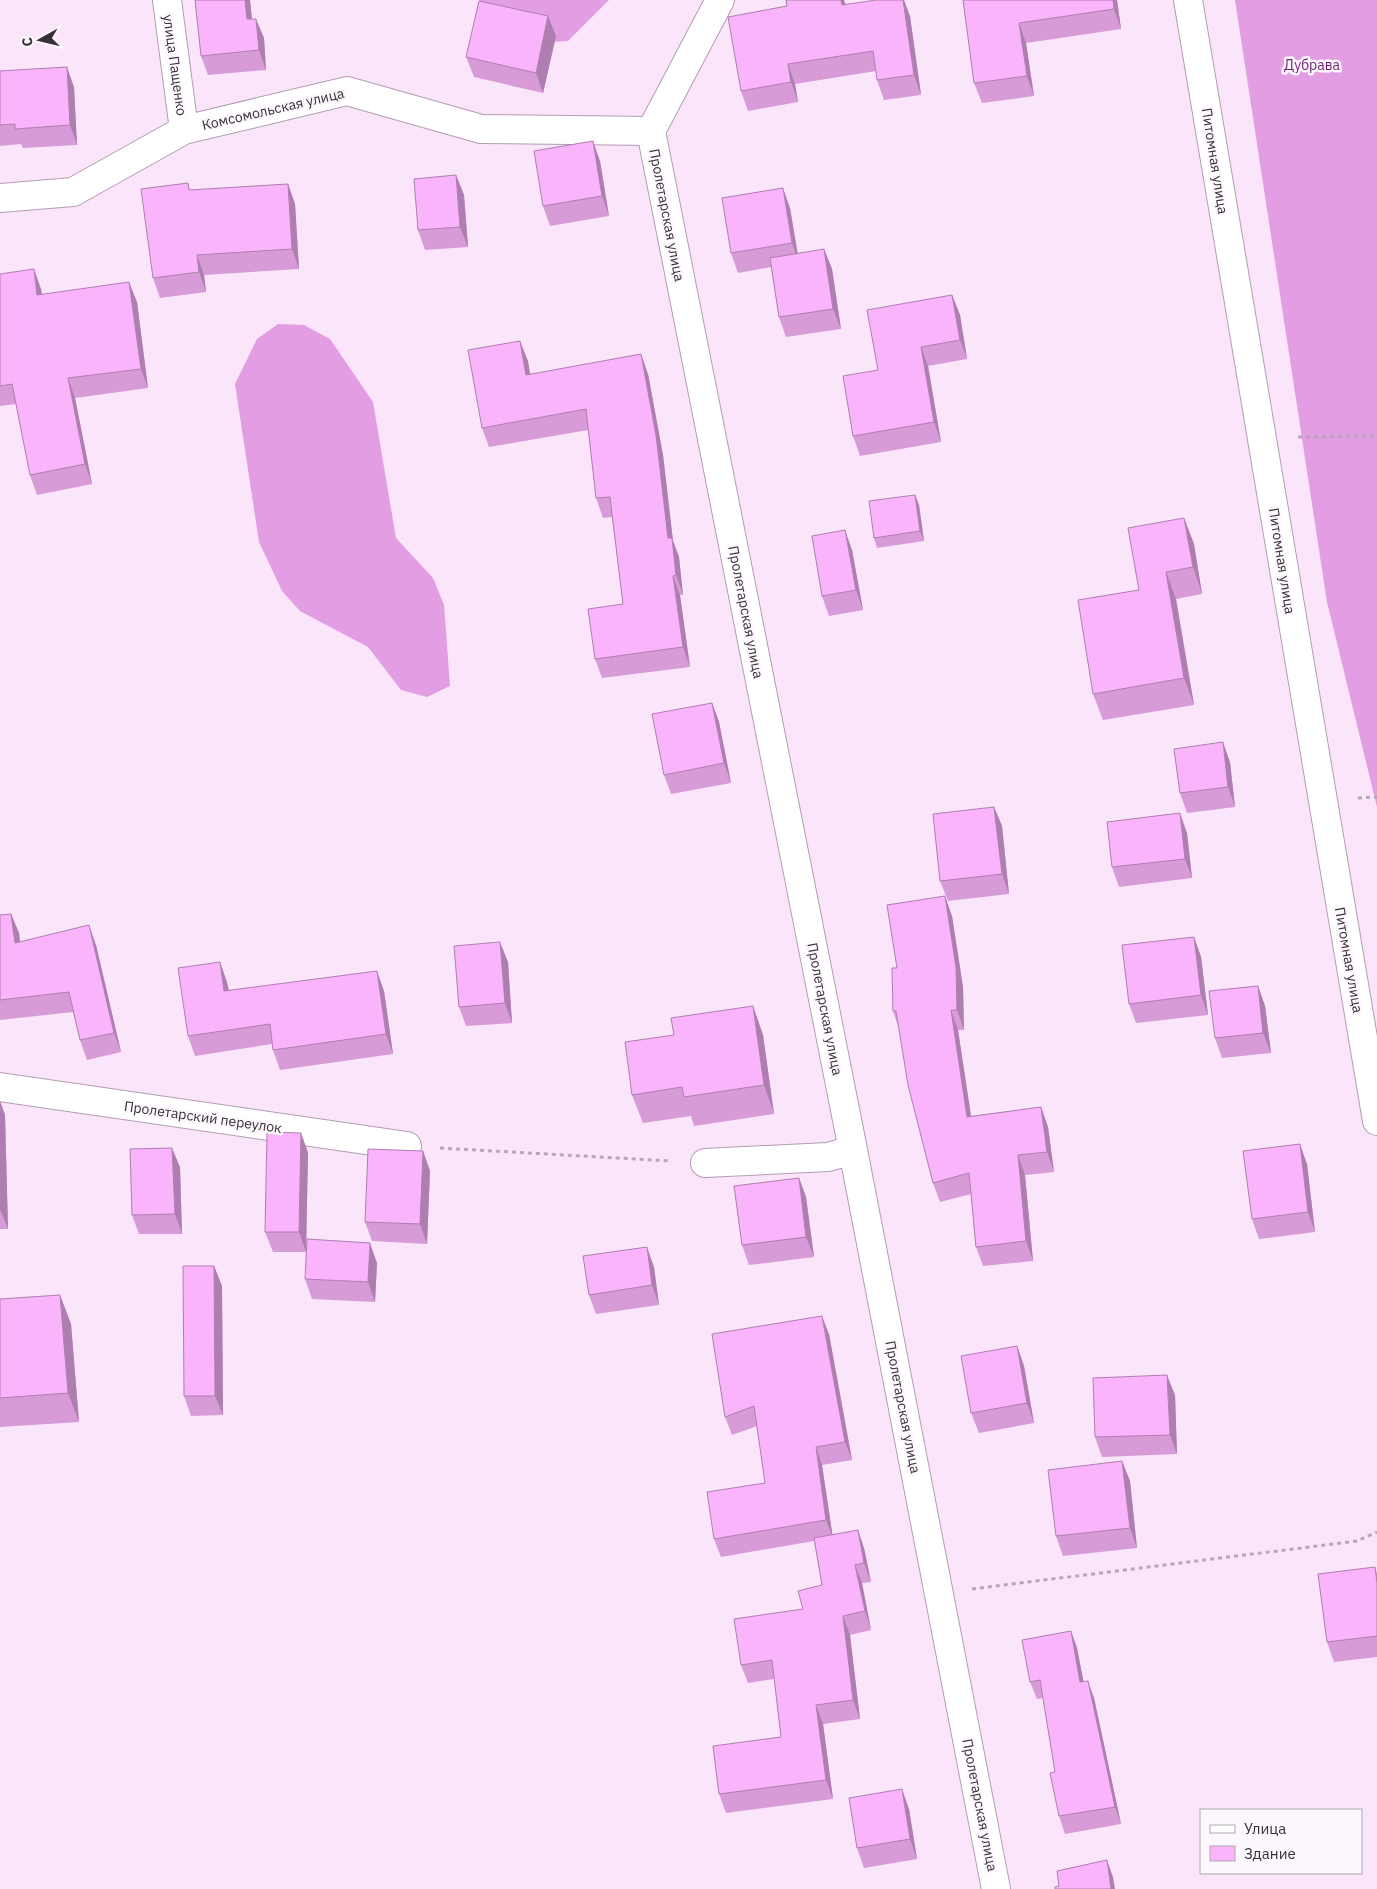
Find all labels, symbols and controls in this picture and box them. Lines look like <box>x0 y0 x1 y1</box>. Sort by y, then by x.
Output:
street label: улица Пащенко <box>159 13 191 117</box>
north arrow <box>15 15 65 65</box>
text: С <box>18 36 37 48</box>
park label: Дубрава <box>1284 56 1340 74</box>
street label: Комсомольская улица <box>200 84 347 134</box>
street label: Питомная улица <box>1198 107 1232 216</box>
street label: Пролетарская улица <box>645 147 689 283</box>
street label: Питомная улица <box>1265 507 1299 616</box>
street label: Пролетарская улица <box>724 544 768 680</box>
street label: Питомная улица <box>1331 906 1367 1015</box>
street label: Пролетарская улица <box>803 941 847 1077</box>
street label: Пролетарский переулок <box>123 1097 283 1137</box>
street label: Пролетарская улица <box>881 1339 925 1475</box>
street label: Пролетарская улица <box>958 1737 1002 1873</box>
legend <box>1200 1809 1362 1874</box>
text: Улица <box>1244 1819 1286 1838</box>
text: Здание <box>1244 1844 1296 1863</box>

